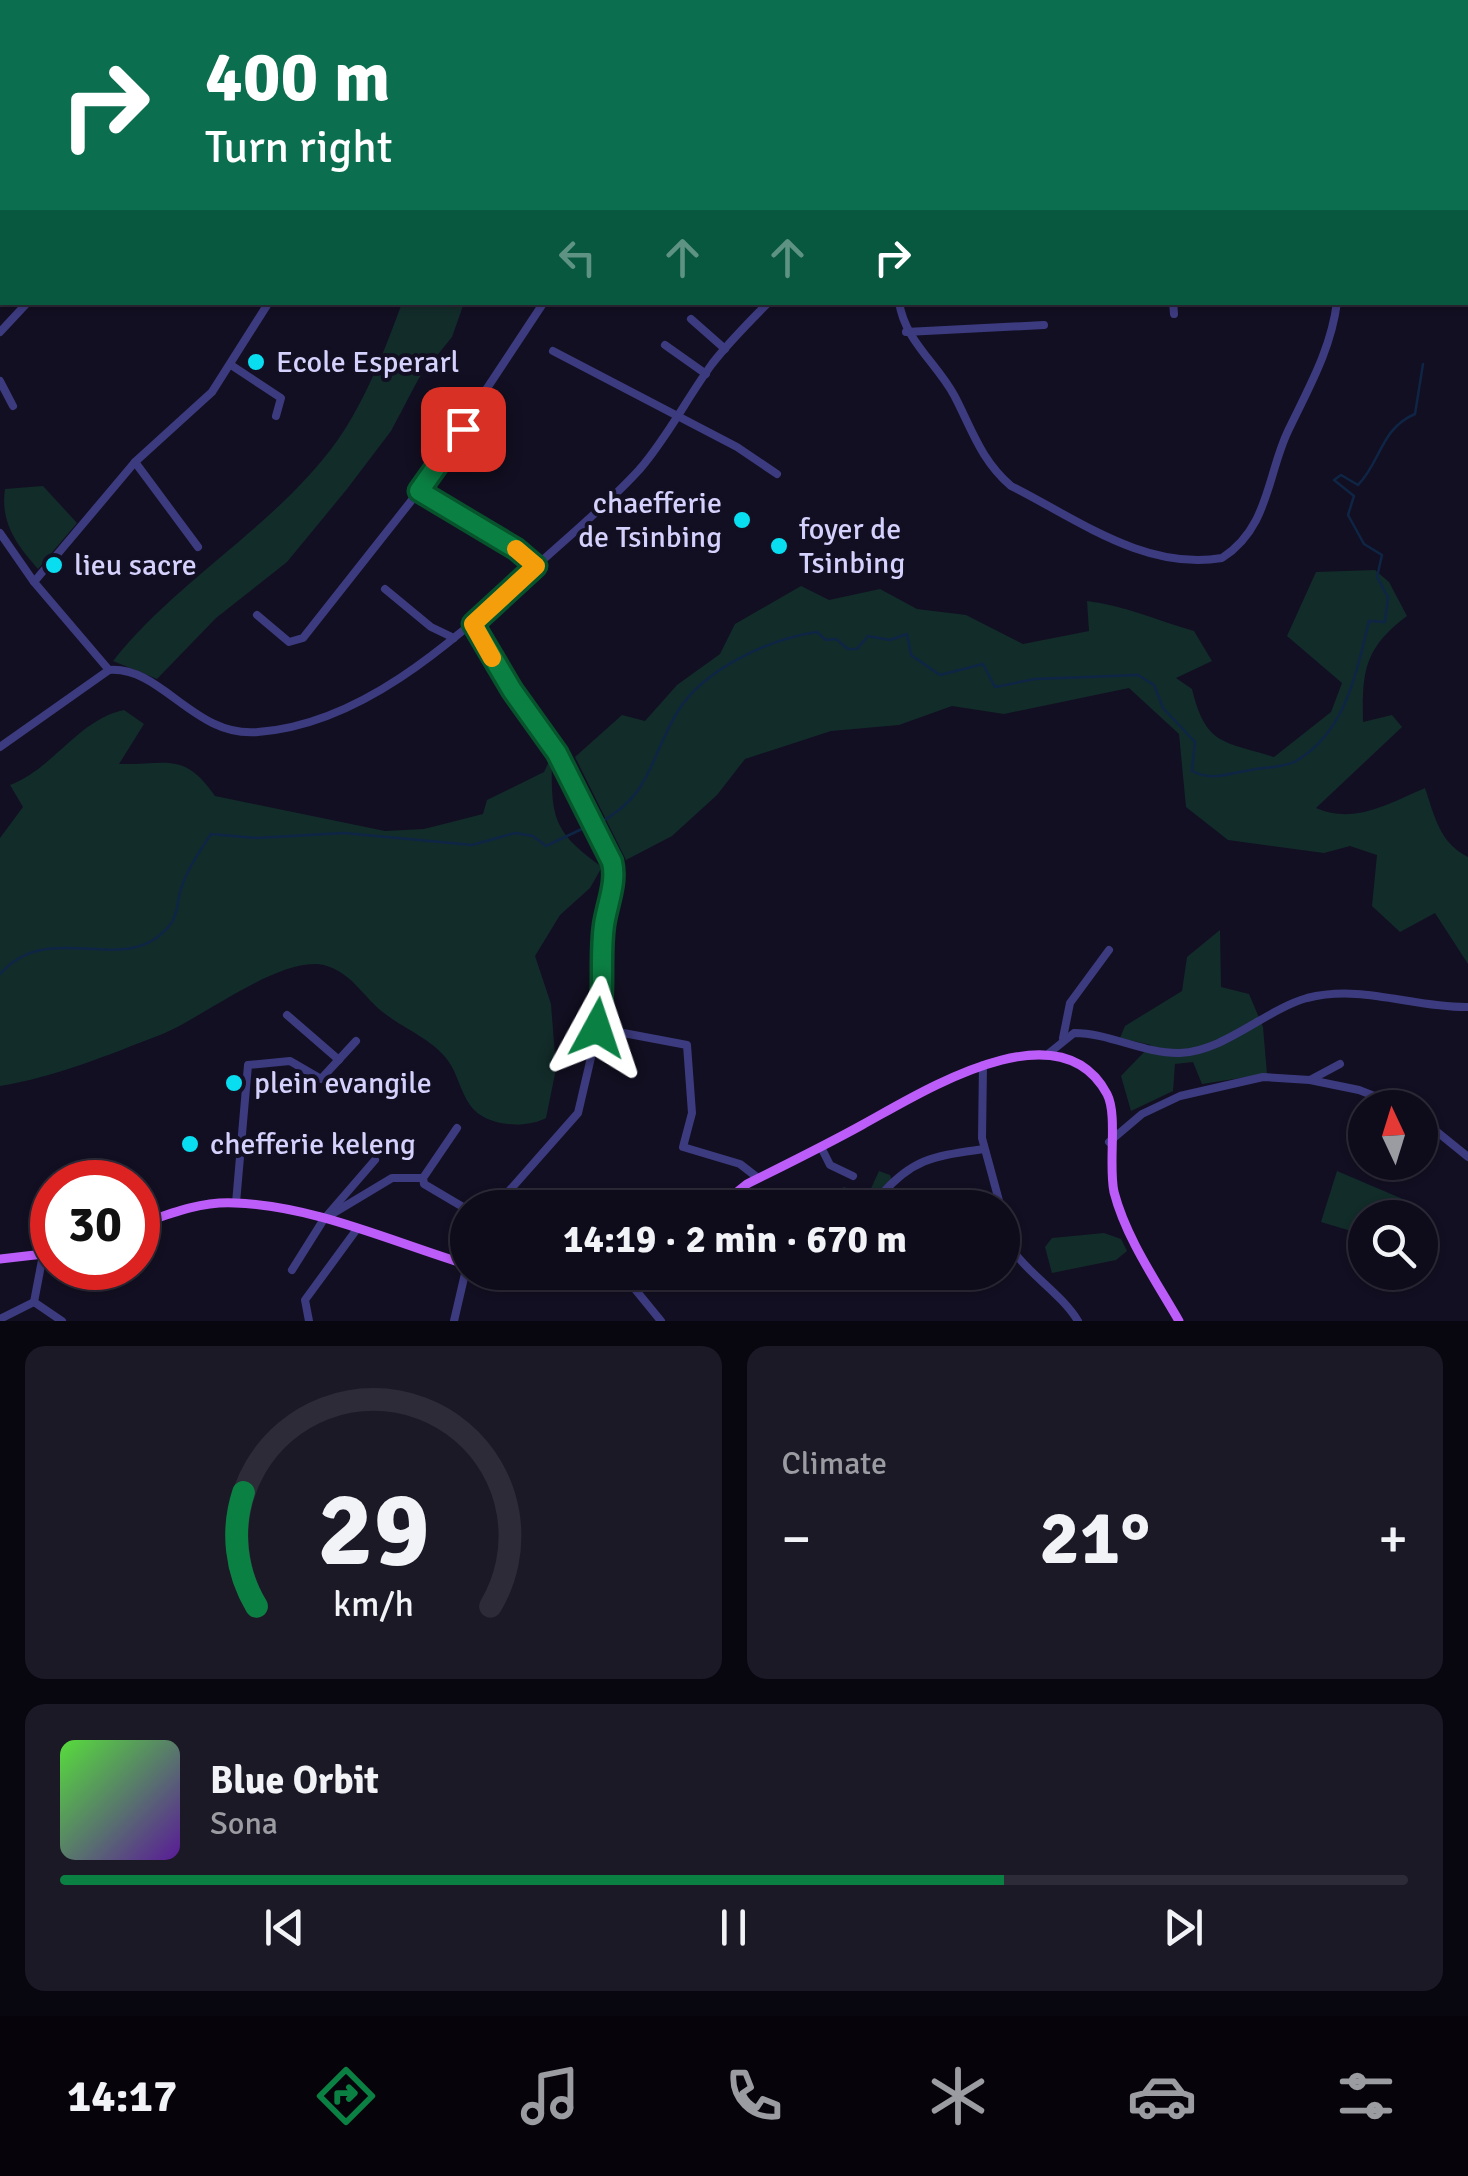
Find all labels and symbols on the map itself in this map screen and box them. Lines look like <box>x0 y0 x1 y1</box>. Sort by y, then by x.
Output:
place label: Ecole Esperarl <box>276 344 459 381</box>
marker: Ecole Esperarl <box>245 351 267 373</box>
pin <box>421 387 506 472</box>
place label: chaefferie de Tsinbing <box>578 485 722 556</box>
marker: chaefferie de Tsinbing <box>731 509 753 531</box>
place label: foyer de Tsinbing <box>799 511 905 582</box>
marker: foyer de Tsinbing <box>768 535 790 557</box>
place label: lieu sacre <box>74 547 197 584</box>
marker: lieu sacre <box>43 554 65 576</box>
position arrow <box>545 976 649 1080</box>
place label: plein evangile <box>254 1065 432 1102</box>
marker: plein evangile <box>223 1072 245 1094</box>
north arrow <box>1348 1090 1438 1180</box>
place label: chefferie keleng <box>210 1126 416 1163</box>
marker: chefferie keleng <box>179 1133 201 1155</box>
speed limit sign: 30 <box>30 1160 160 1290</box>

